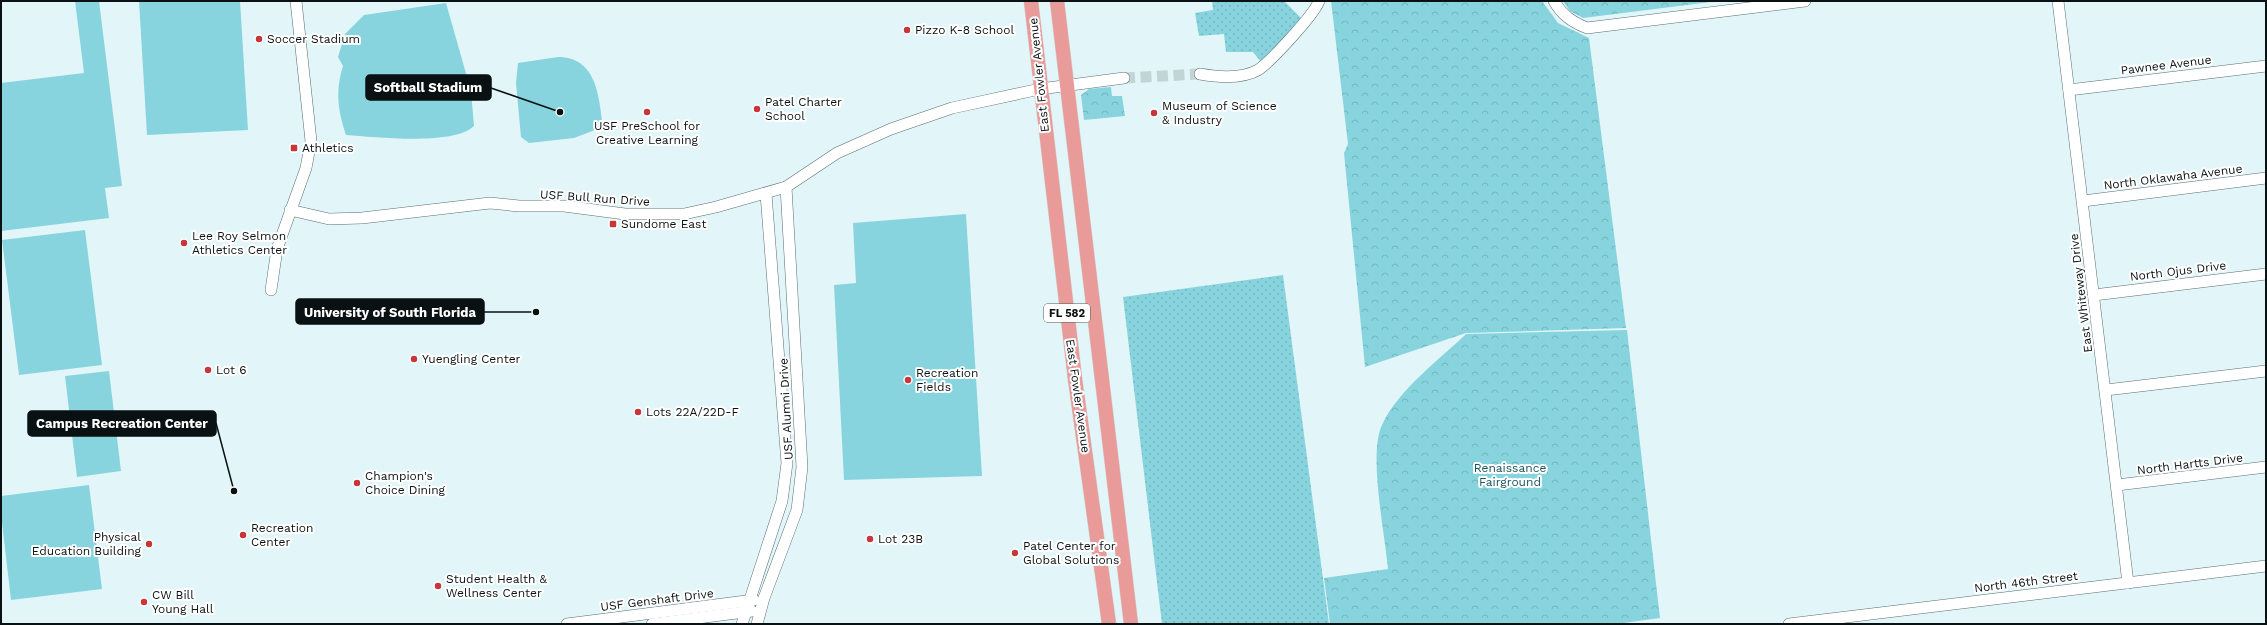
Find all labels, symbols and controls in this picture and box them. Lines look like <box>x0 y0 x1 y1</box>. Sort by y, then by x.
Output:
street label: East Fowler Avenue <box>1026 17 1052 133</box>
place label: Pizzo K-8 School <box>915 23 1015 37</box>
marker: Pizzo K-8 School <box>902 25 912 35</box>
place label: Soccer Stadium <box>267 32 360 46</box>
marker: Soccer Stadium <box>254 34 264 44</box>
street label: Pawnee Avenue <box>2120 52 2212 78</box>
callout: Softball Stadium <box>366 75 491 100</box>
text: Softball Stadium <box>374 80 482 95</box>
place label: Patel Charter School <box>765 95 842 123</box>
place label: Museum of Science & Industry <box>1162 99 1277 127</box>
marker: Patel Charter School <box>752 104 762 114</box>
marker: USF PreSchool for Creative Learning <box>642 107 652 117</box>
marker: Museum of Science & Industry <box>1149 108 1159 118</box>
place label: USF PreSchool for Creative Learning <box>594 119 700 147</box>
place label: Athletics <box>302 141 354 155</box>
marker: Athletics <box>289 143 299 153</box>
street label: North Oklawaha Avenue <box>2103 162 2243 192</box>
street label: USF Bull Run Drive <box>540 187 651 209</box>
place label: Sundome East <box>621 217 706 231</box>
marker: Sundome East <box>608 219 618 229</box>
place label: Lee Roy Selmon Athletics Center <box>192 229 287 257</box>
street label: East Whiteway Drive <box>2067 233 2095 353</box>
marker: Lee Roy Selmon Athletics Center <box>179 238 189 248</box>
street label: North Ojus Drive <box>2129 258 2227 284</box>
callout: University of South Florida <box>296 299 484 324</box>
road number: FL 582 <box>1044 304 1090 322</box>
text: University of South Florida <box>304 305 476 320</box>
street label: East Fowler Avenue <box>1063 338 1093 454</box>
place label: Yuengling Center <box>422 352 521 366</box>
marker: Yuengling Center <box>409 354 419 364</box>
street label: USF Alumni Drive <box>776 358 796 460</box>
place label: Lot 6 <box>216 363 247 377</box>
marker: Lot 6 <box>203 365 213 375</box>
place label: Recreation Fields <box>916 366 978 394</box>
marker: Recreation Fields <box>903 375 913 385</box>
place label: Lots 22A/22D-F <box>646 405 739 419</box>
marker: Lots 22A/22D-F <box>633 407 643 417</box>
callout: Campus Recreation Center <box>28 411 216 436</box>
text: Campus Recreation Center <box>36 416 208 431</box>
street label: North Hartts Drive <box>2136 451 2244 477</box>
park label: Renaissance Fairground <box>1474 461 1546 489</box>
place label: Champion's Choice Dining <box>365 469 446 497</box>
marker: Champion's Choice Dining <box>352 478 362 488</box>
place label: Recreation Center <box>251 521 313 549</box>
place label: Physical Education Building <box>32 530 142 558</box>
marker: Recreation Center <box>238 530 248 540</box>
place label: Lot 23B <box>878 532 923 546</box>
marker: Lot 23B <box>865 534 875 544</box>
marker: Physical Education Building <box>144 539 154 549</box>
place label: Patel Center for Global Solutions <box>1023 539 1119 567</box>
marker: Patel Center for Global Solutions <box>1010 548 1020 558</box>
street label: North 46th Street <box>1973 569 2079 595</box>
place label: Student Health & Wellness Center <box>446 572 547 600</box>
marker: Student Health & Wellness Center <box>433 581 443 591</box>
street label: USF Genshaft Drive <box>600 586 714 614</box>
place label: CW Bill Young Hall <box>152 588 214 616</box>
marker: CW Bill Young Hall <box>139 597 149 607</box>

